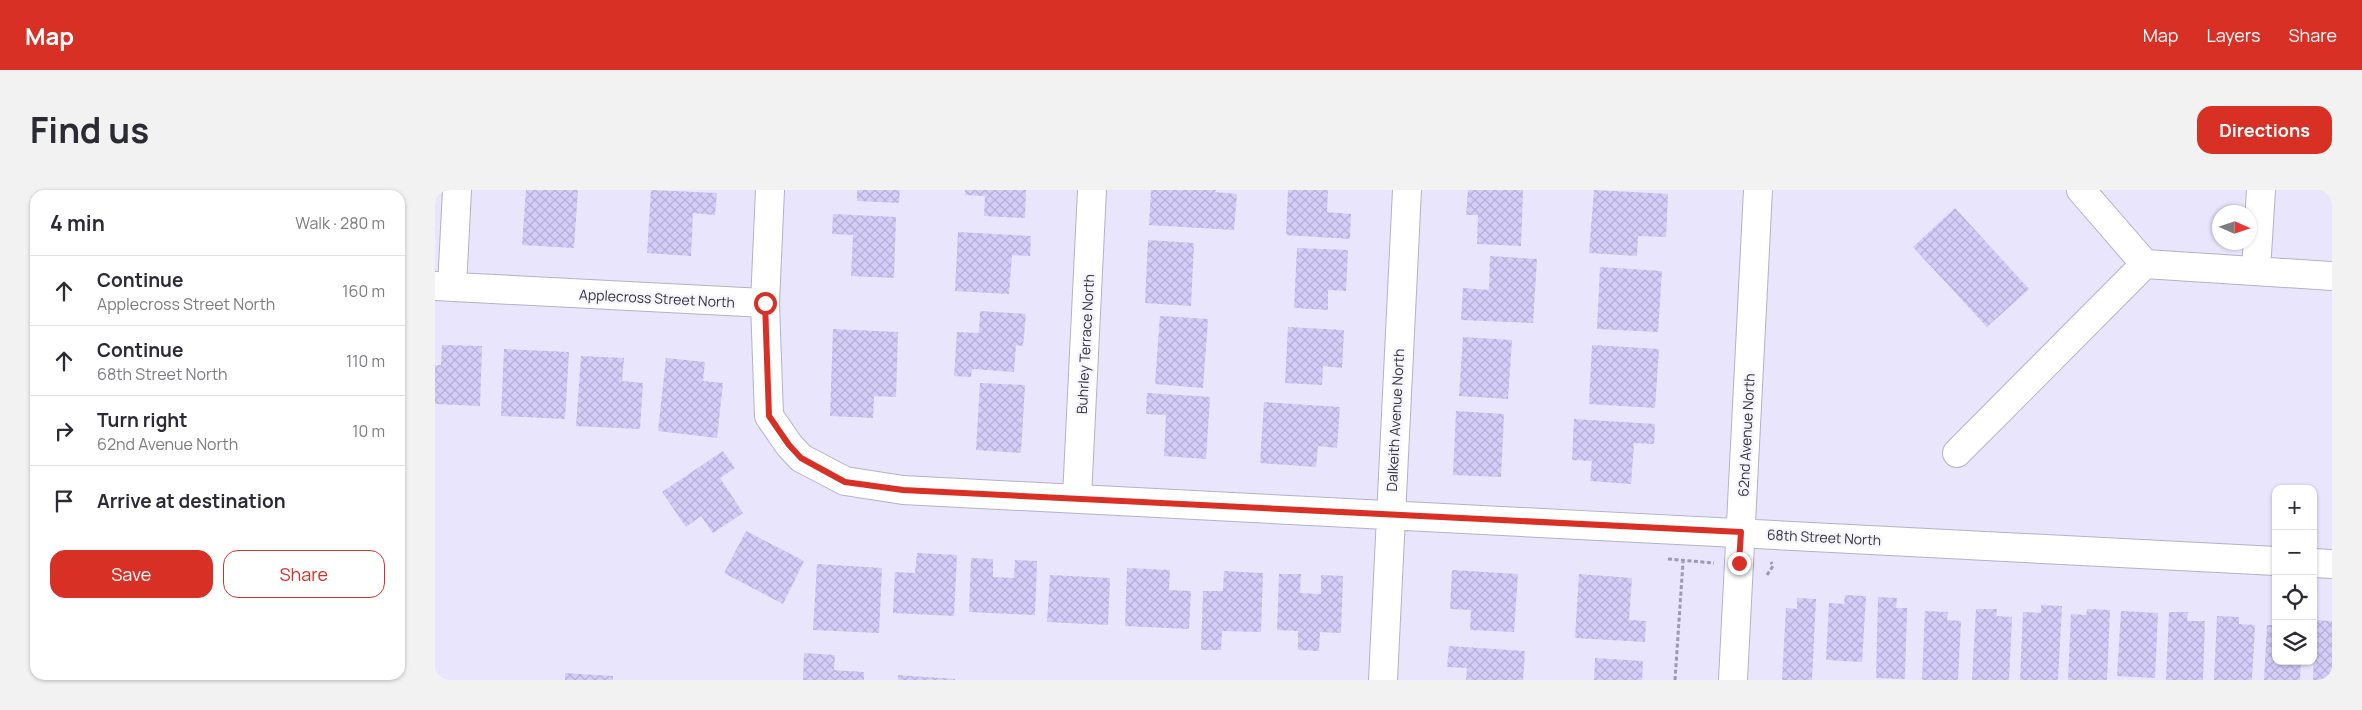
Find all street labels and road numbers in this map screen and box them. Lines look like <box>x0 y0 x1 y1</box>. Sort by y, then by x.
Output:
street label: Buhrley Terrace North <box>1072 274 1098 414</box>
street label: Applecross Street North <box>579 284 735 312</box>
street label: Dalkeith Avenue North <box>1382 348 1408 492</box>
street label: 62nd Avenue North <box>1733 373 1759 497</box>
street label: 68th Street North <box>1766 525 1882 549</box>

